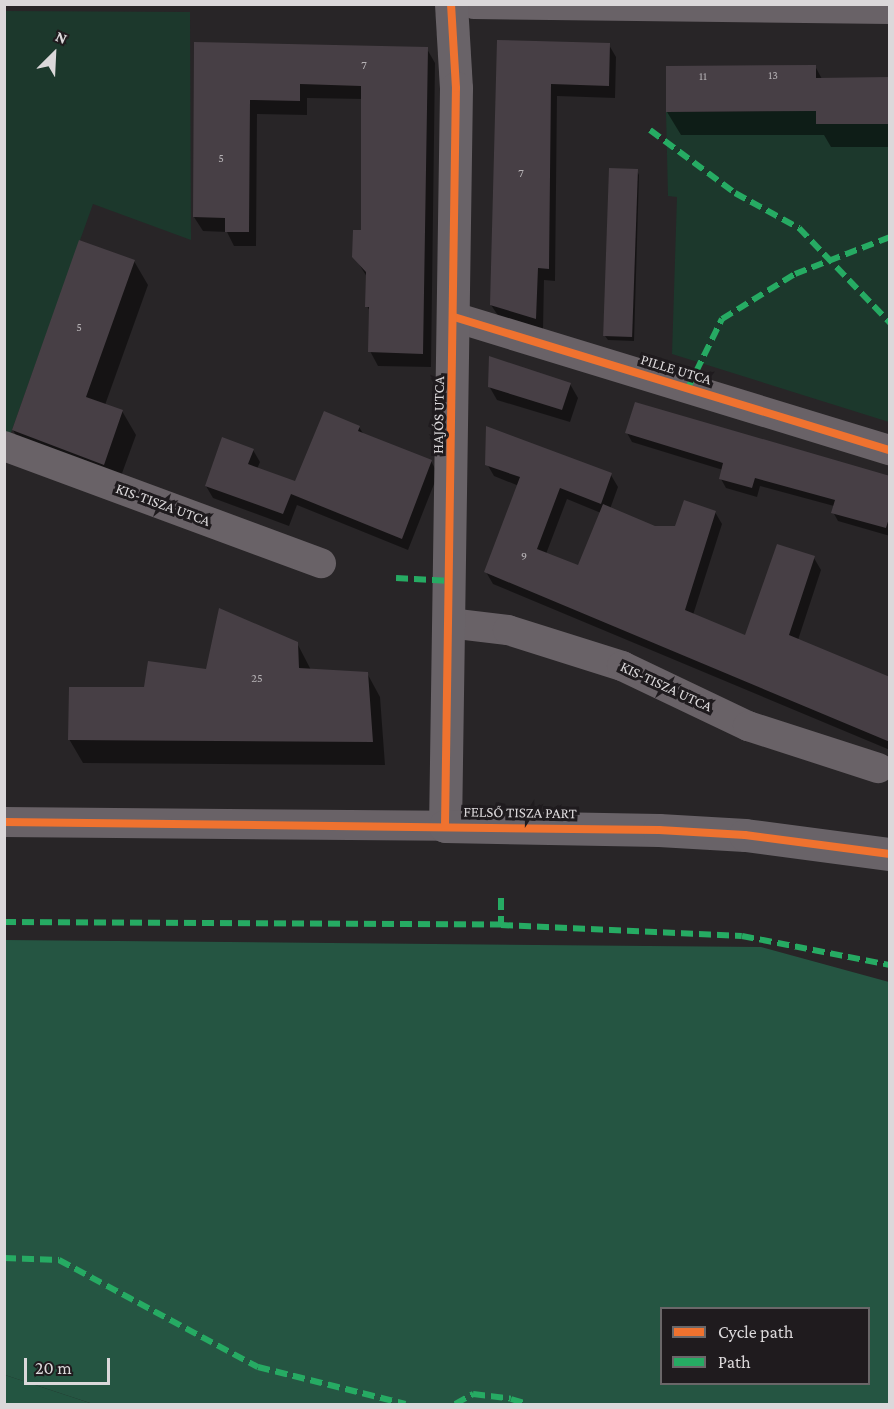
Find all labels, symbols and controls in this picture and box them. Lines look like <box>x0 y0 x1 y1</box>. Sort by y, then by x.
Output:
north arrow <box>24 24 84 84</box>
text: N <box>53 27 70 47</box>
house number: 7 <box>361 59 367 73</box>
house number: 13 <box>768 69 778 83</box>
house number: 11 <box>699 70 707 84</box>
house number: 5 <box>218 152 224 166</box>
house number: 7 <box>518 167 524 181</box>
house number: 5 <box>76 321 82 335</box>
street label: PILLE UTCA <box>638 351 714 389</box>
street label: HAJÓS UTCA <box>429 376 449 454</box>
street label: KIS-TISZA UTCA <box>113 480 213 530</box>
house number: 9 <box>521 550 527 564</box>
street label: KIS-TISZA UTCA <box>617 658 715 716</box>
house number: 25 <box>251 672 263 686</box>
street label: FELSŐ TISZA PART <box>463 803 577 823</box>
legend <box>660 1307 870 1385</box>
text: Cycle path <box>718 1322 793 1342</box>
scale bar <box>27 1346 112 1384</box>
text: Path <box>718 1352 751 1372</box>
text: 20 m <box>35 1358 72 1378</box>

